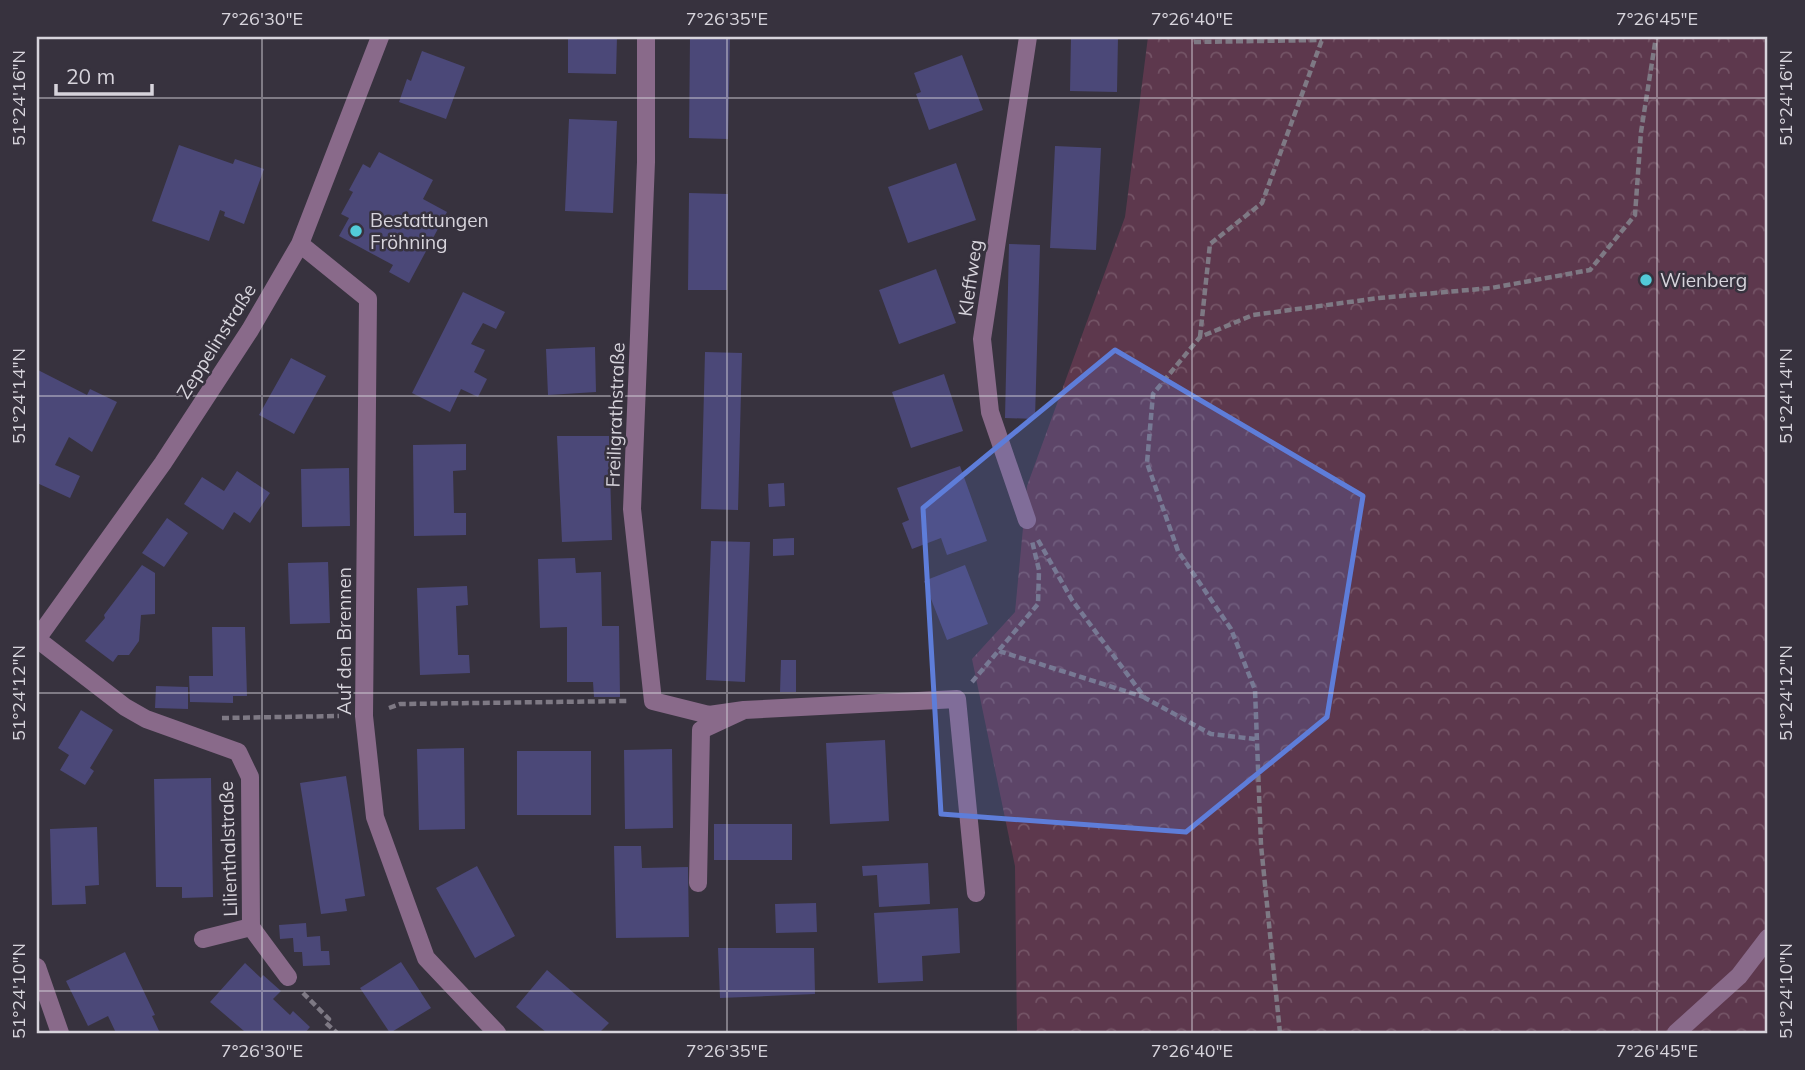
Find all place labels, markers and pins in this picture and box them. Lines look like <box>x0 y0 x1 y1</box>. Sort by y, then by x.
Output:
place label: Bestattungen Fröhning <box>370 208 489 254</box>
marker: Bestattungen Fröhning <box>348 223 364 239</box>
place label: Wienberg <box>1660 268 1747 292</box>
marker: Wienberg <box>1638 272 1654 288</box>

